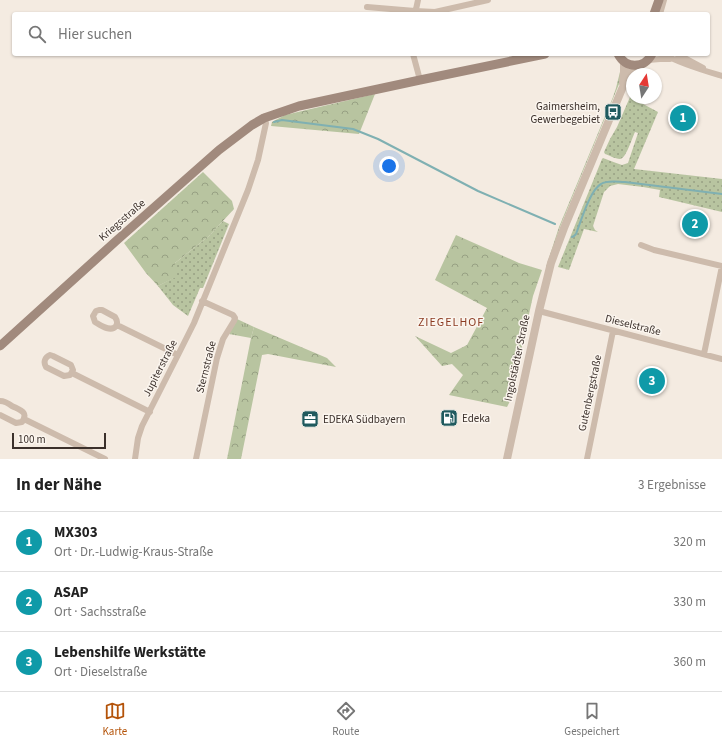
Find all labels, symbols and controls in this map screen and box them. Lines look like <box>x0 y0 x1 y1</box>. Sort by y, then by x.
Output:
search box <box>12 12 710 56</box>
icon: search <box>26 23 48 45</box>
text: Hier suchen <box>58 24 132 45</box>
north arrow <box>626 68 662 104</box>
place label: Gaimersheim, Gewerbegebiet <box>530 99 600 127</box>
bus stop icon: Gaimersheim, Gewerbegebiet <box>603 102 623 122</box>
pin: 1 <box>670 103 696 133</box>
your location <box>379 156 399 176</box>
street label: Kriegsstraße <box>95 195 149 244</box>
pin: 2 <box>682 209 708 239</box>
street label: Dieselstraße <box>604 311 663 339</box>
street label: Ingolstädter Straße <box>501 313 534 403</box>
district label: ZIEGELHOF <box>418 314 484 331</box>
street label: Jupiterstraße <box>139 337 181 399</box>
street label: Sternstraße <box>192 339 220 395</box>
street label: Gutenbergstraße <box>575 353 606 433</box>
pin: 3 <box>639 366 665 396</box>
fuel station icon: Edeka <box>439 408 459 428</box>
office icon: EDEKA Südbayern <box>300 409 320 429</box>
place label: Edeka <box>462 411 490 426</box>
place label: EDEKA Südbayern <box>323 412 406 427</box>
scale bar <box>12 431 106 450</box>
text: 100 m <box>18 432 46 447</box>
text: In der Nähe <box>16 473 102 497</box>
text: 3 Ergebnisse <box>638 476 706 494</box>
text: MX303 <box>54 522 98 543</box>
text: 1 <box>26 533 32 551</box>
text: 320 m <box>673 533 706 551</box>
text: Ort · Dr.-Ludwig-Kraus-Straße <box>54 543 213 561</box>
text: ASAP <box>54 582 88 603</box>
text: 2 <box>26 593 32 611</box>
text: 330 m <box>673 593 706 611</box>
text: Ort · Sachsstraße <box>54 603 146 621</box>
text: Lebenshilfe Werkstätte <box>54 642 206 663</box>
text: 3 <box>26 653 32 671</box>
text: 360 m <box>673 653 706 671</box>
text: Ort · Dieselstraße <box>54 663 147 681</box>
tab: Karte <box>102 700 127 739</box>
tab: Route <box>332 700 359 739</box>
tab: Gespeichert <box>564 700 619 739</box>

